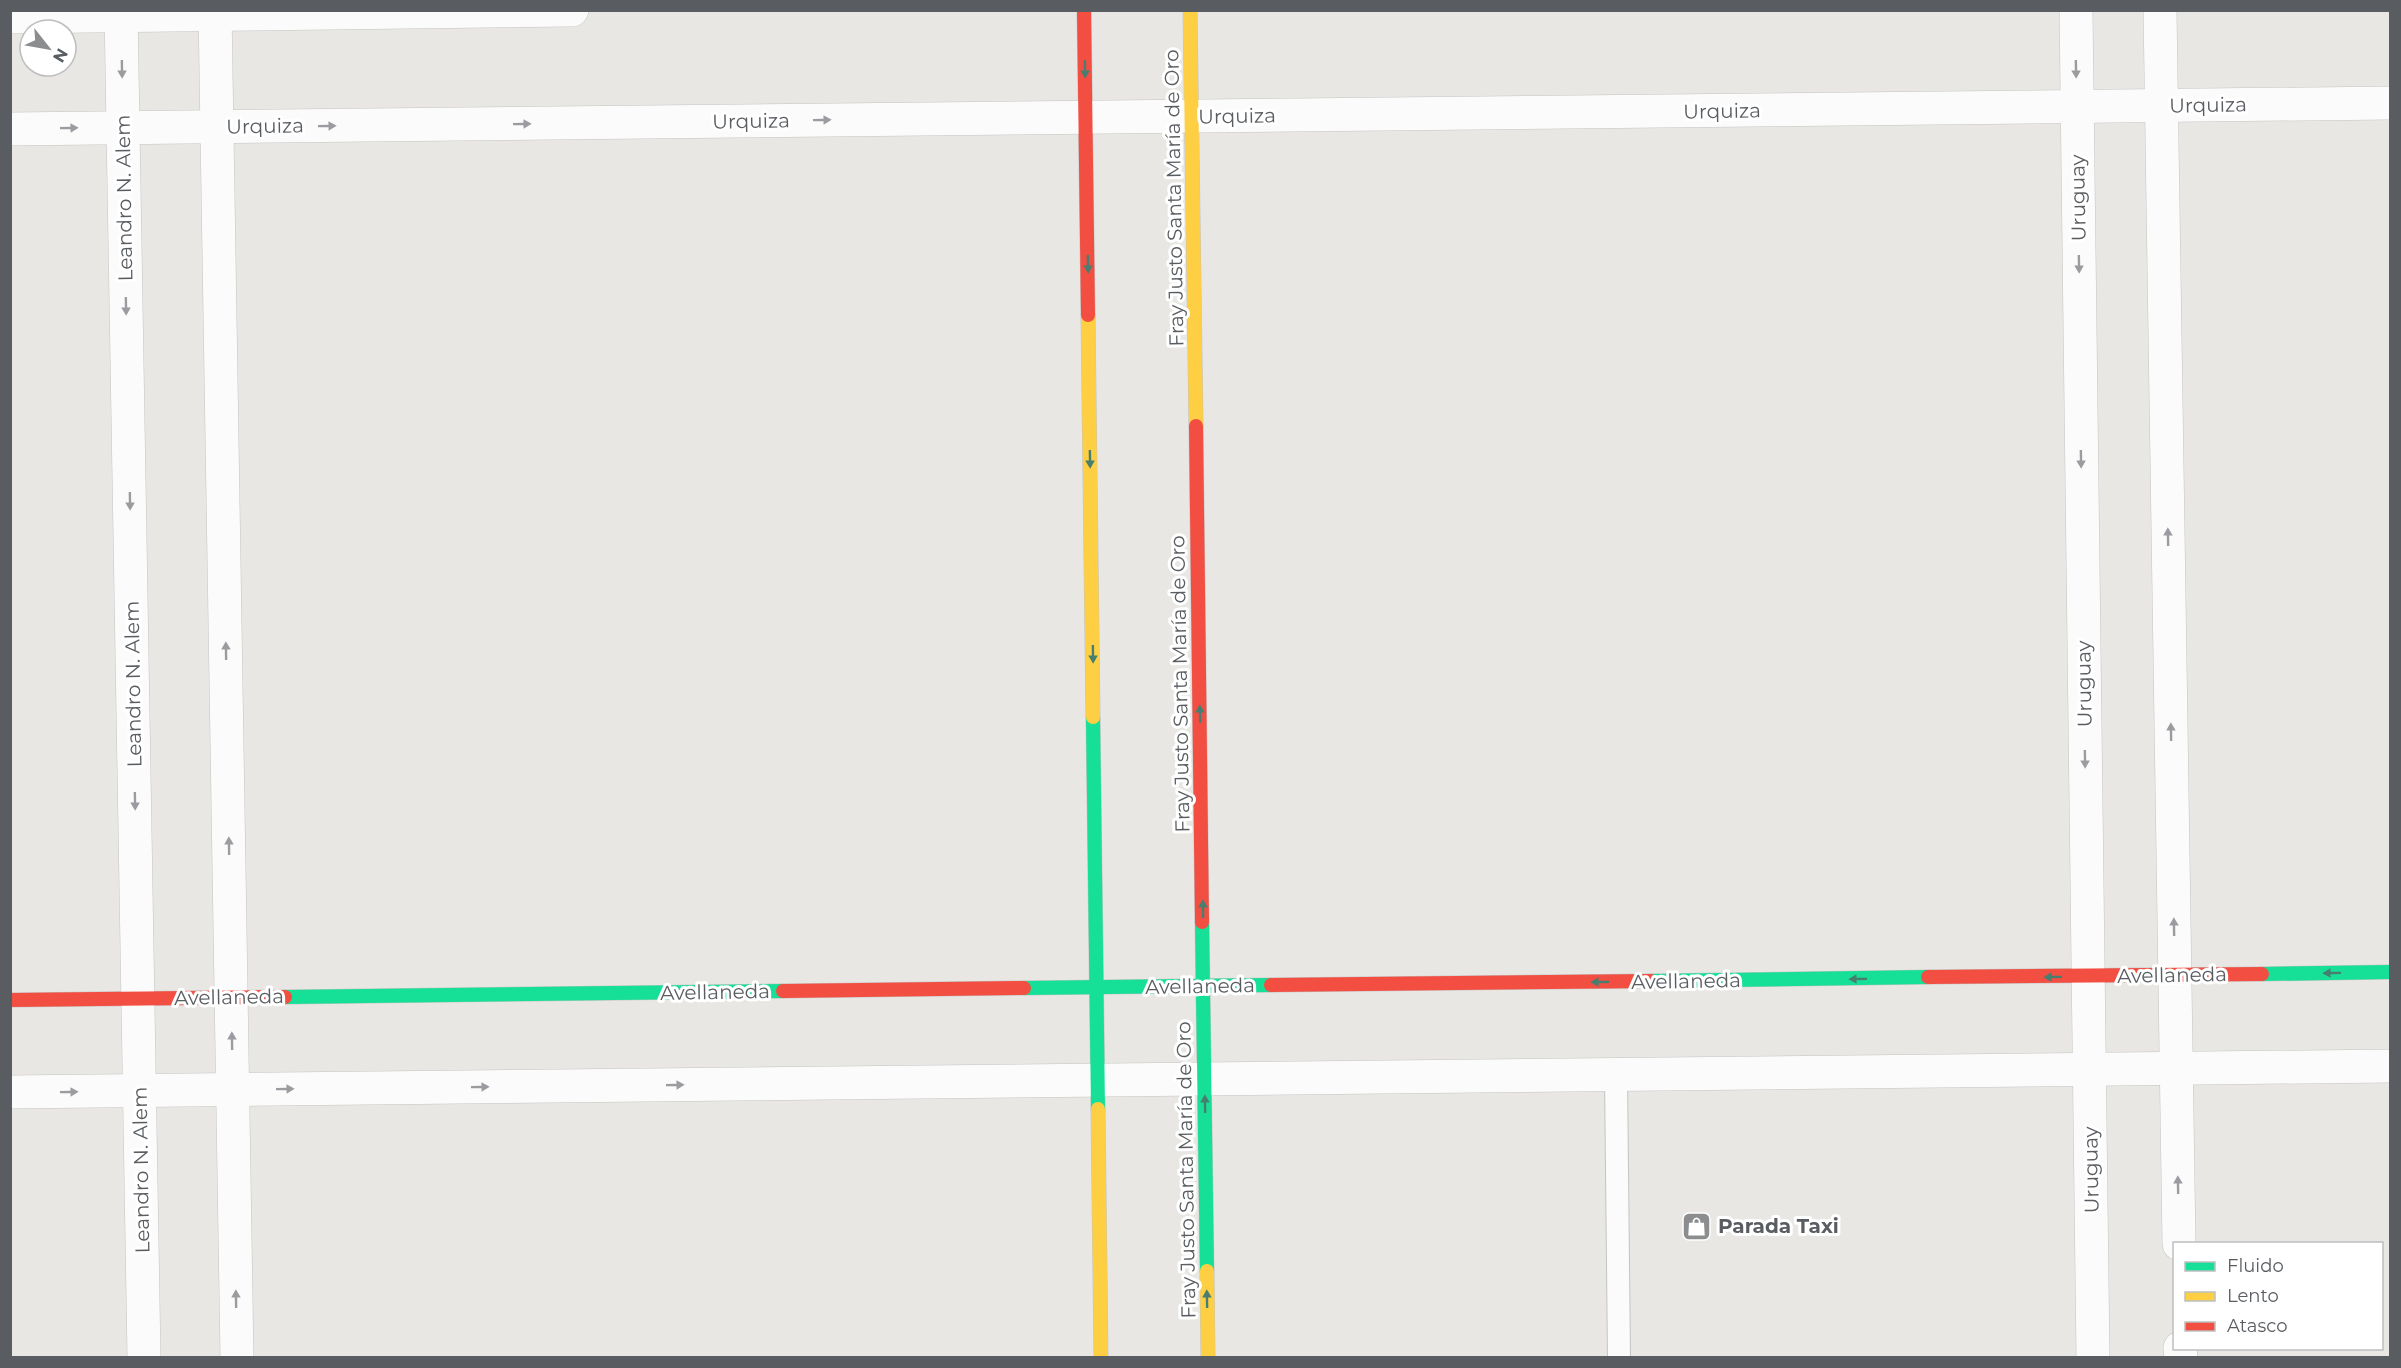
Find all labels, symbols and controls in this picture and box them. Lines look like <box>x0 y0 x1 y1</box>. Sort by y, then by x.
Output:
north arrow <box>18 18 78 78</box>
text: N <box>49 45 72 66</box>
street label: Fray Justo Santa María de Oro <box>1159 49 1189 347</box>
one-way arrow <box>117 59 127 78</box>
one-way arrow <box>1080 59 1090 78</box>
one-way arrow <box>2071 59 2081 78</box>
street label: Urquiza <box>2169 92 2247 118</box>
street label: Urquiza <box>1683 98 1761 124</box>
street label: Urquiza <box>1198 103 1276 129</box>
street label: Urquiza <box>712 108 790 134</box>
street label: Urquiza <box>226 113 304 139</box>
street label: Leandro N. Alem <box>111 115 137 281</box>
one-way arrow <box>812 115 831 125</box>
one-way arrow <box>512 119 531 128</box>
one-way arrow <box>317 121 336 131</box>
one-way arrow <box>59 123 78 133</box>
street label: Uruguay <box>2065 154 2091 242</box>
one-way arrow <box>1083 254 1093 273</box>
one-way arrow <box>2074 254 2084 273</box>
one-way arrow <box>121 296 131 315</box>
one-way arrow <box>1085 449 1095 468</box>
one-way arrow <box>2076 449 2086 468</box>
one-way arrow <box>125 491 134 510</box>
one-way arrow <box>2163 528 2173 547</box>
street label: Fray Justo Santa María de Oro <box>1165 535 1195 833</box>
street label: Leandro N. Alem <box>120 601 146 767</box>
street label: Uruguay <box>2071 640 2097 728</box>
one-way arrow <box>221 642 231 661</box>
one-way arrow <box>1088 644 1098 663</box>
one-way arrow <box>1195 705 1205 724</box>
one-way arrow <box>2166 723 2176 742</box>
one-way arrow <box>2080 749 2090 768</box>
one-way arrow <box>130 791 139 810</box>
one-way arrow <box>224 837 233 856</box>
one-way arrow <box>1198 900 1207 919</box>
one-way arrow <box>2169 918 2178 937</box>
street label: Avellaneda <box>2117 962 2227 988</box>
street label: Avellaneda <box>1631 968 1741 994</box>
one-way arrow <box>2323 968 2342 978</box>
one-way arrow <box>2044 972 2063 981</box>
street label: Avellaneda <box>1145 973 1255 999</box>
one-way arrow <box>1849 974 1868 984</box>
one-way arrow <box>1591 977 1610 986</box>
street label: Avellaneda <box>660 979 770 1005</box>
street label: Avellaneda <box>174 984 284 1010</box>
street label: Fray Justo Santa María de Oro <box>1171 1021 1201 1319</box>
one-way arrow <box>227 1032 236 1051</box>
one-way arrow <box>665 1080 684 1090</box>
one-way arrow <box>470 1082 489 1092</box>
one-way arrow <box>275 1084 294 1094</box>
one-way arrow <box>59 1087 78 1097</box>
street label: Leandro N. Alem <box>128 1087 154 1253</box>
one-way arrow <box>1200 1095 1209 1114</box>
street label: Uruguay <box>2078 1126 2104 1214</box>
one-way arrow <box>2173 1176 2183 1195</box>
shop icon: Parada Taxi <box>1681 1210 1713 1242</box>
place label: Parada Taxi <box>1718 1214 1839 1238</box>
legend <box>2173 1242 2383 1350</box>
text: Fluido <box>2227 1255 2284 1277</box>
text: Lento <box>2227 1285 2279 1307</box>
one-way arrow <box>231 1290 241 1309</box>
one-way arrow <box>1202 1290 1212 1309</box>
text: Atasco <box>2227 1315 2287 1337</box>

